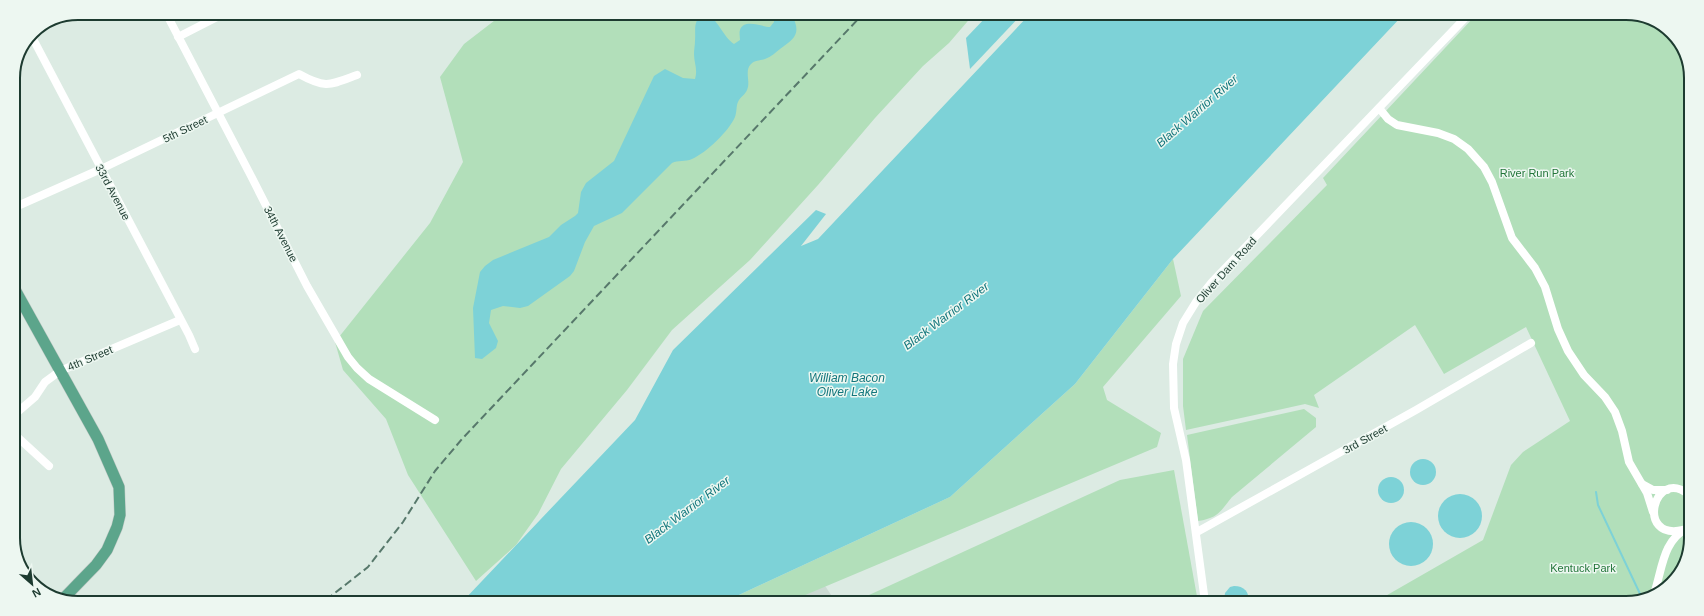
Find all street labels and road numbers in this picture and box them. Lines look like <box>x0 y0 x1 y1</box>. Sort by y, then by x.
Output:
street label: 5th Street <box>161 113 209 145</box>
street label: 33rd Avenue <box>93 162 133 222</box>
street label: 34th Avenue <box>262 204 300 264</box>
street label: Oliver Dam Road <box>1193 235 1259 305</box>
street label: 4th Street <box>66 343 114 373</box>
street label: 3rd Street <box>1341 422 1389 456</box>

